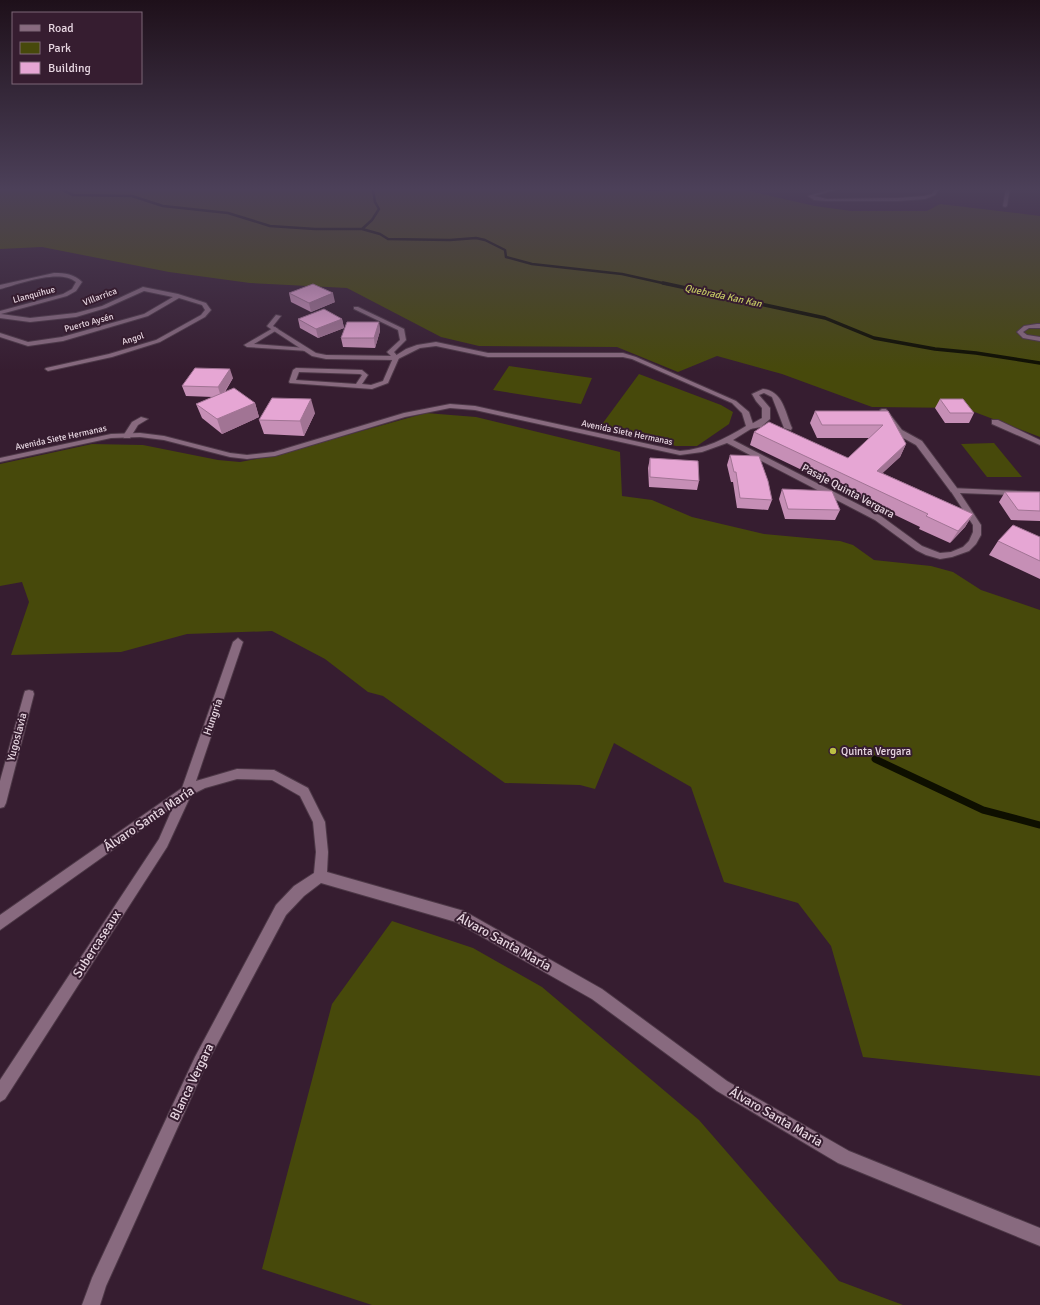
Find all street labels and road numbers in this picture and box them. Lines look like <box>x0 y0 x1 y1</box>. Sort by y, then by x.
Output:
street label: Llanquihue <box>12 284 57 306</box>
street label: Villarrica <box>82 285 119 308</box>
street label: Puerto Aysén <box>63 311 115 335</box>
street label: Angol <box>121 330 146 348</box>
street label: Avenida Siete Hermanas <box>580 418 674 448</box>
street label: Avenida Siete Hermanas <box>14 423 108 453</box>
street label: Pasaje Quinta Vergara <box>799 461 897 521</box>
street label: Hungría <box>201 697 225 737</box>
street label: Yugoslavia <box>4 711 30 763</box>
street label: Álvaro Santa María <box>101 783 197 855</box>
street label: Subercaseaux <box>69 907 125 981</box>
street label: Álvaro Santa María <box>454 909 554 975</box>
street label: Blanca Vergara <box>166 1041 218 1123</box>
street label: Álvaro Santa María <box>726 1084 826 1150</box>

